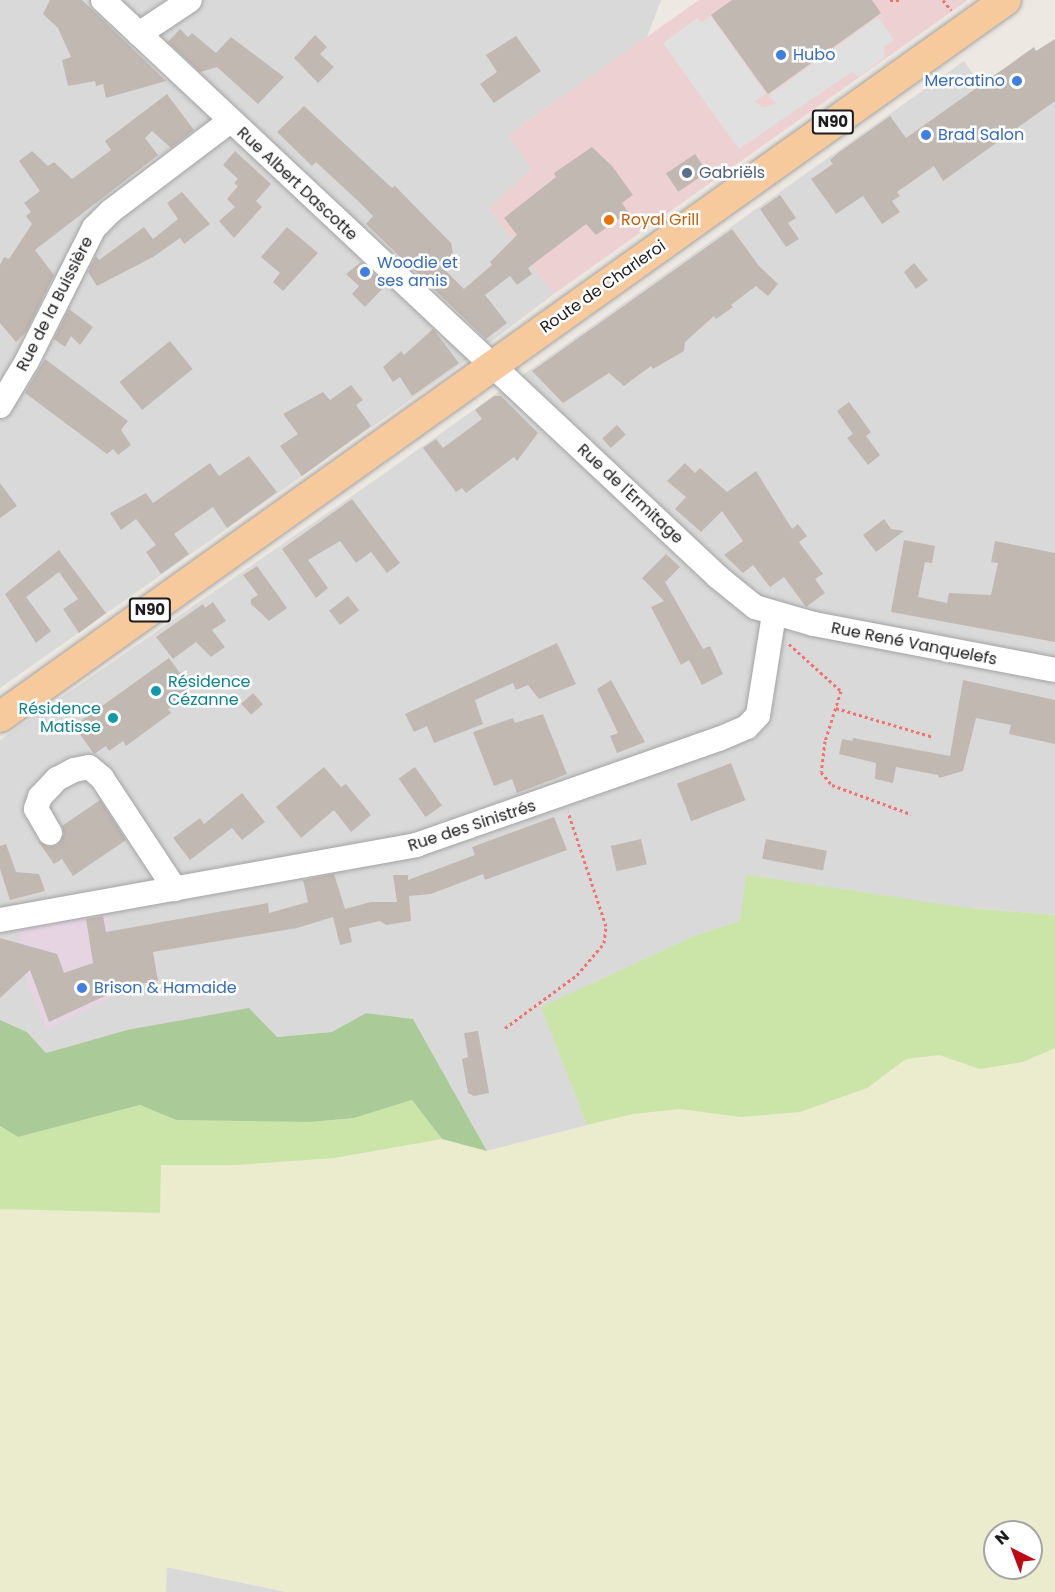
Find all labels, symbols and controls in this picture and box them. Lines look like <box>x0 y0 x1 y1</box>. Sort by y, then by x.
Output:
place label: Hubo <box>793 45 835 65</box>
marker: Hubo <box>774 48 788 62</box>
place label: Mercatino <box>925 71 1005 91</box>
marker: Mercatino <box>1010 74 1024 88</box>
road number: N90 <box>810 110 856 134</box>
street label: Rue Albert Dascotte <box>233 123 361 245</box>
place label: Brad Salon <box>938 125 1024 145</box>
marker: Brad Salon <box>919 128 933 142</box>
place label: Gabriëls <box>699 163 765 183</box>
marker: Gabriëls <box>680 166 694 180</box>
place label: Royal Grill <box>621 210 699 230</box>
marker: Royal Grill <box>602 213 616 227</box>
street label: Rue de la Buissière <box>13 233 97 375</box>
street label: Route de Charleroi <box>537 237 669 337</box>
place label: Woodie et ses amis <box>377 253 458 291</box>
marker: Woodie et ses amis <box>358 265 372 279</box>
street label: Rue de l'Ermitage <box>573 440 687 548</box>
road number: N90 <box>128 598 172 622</box>
street label: Rue René Vanquelefs <box>829 618 999 670</box>
place label: Résidence Cézanne <box>168 672 251 710</box>
marker: Résidence Cézanne <box>149 684 163 698</box>
place label: Résidence Matisse <box>18 699 101 737</box>
marker: Résidence Matisse <box>106 711 120 725</box>
street label: Rue des Sinistrés <box>406 796 538 856</box>
place label: Brison & Hamaide <box>94 978 237 998</box>
marker: Brison & Hamaide <box>75 981 89 995</box>
north arrow <box>983 1520 1043 1580</box>
text: N <box>990 1525 1014 1550</box>

